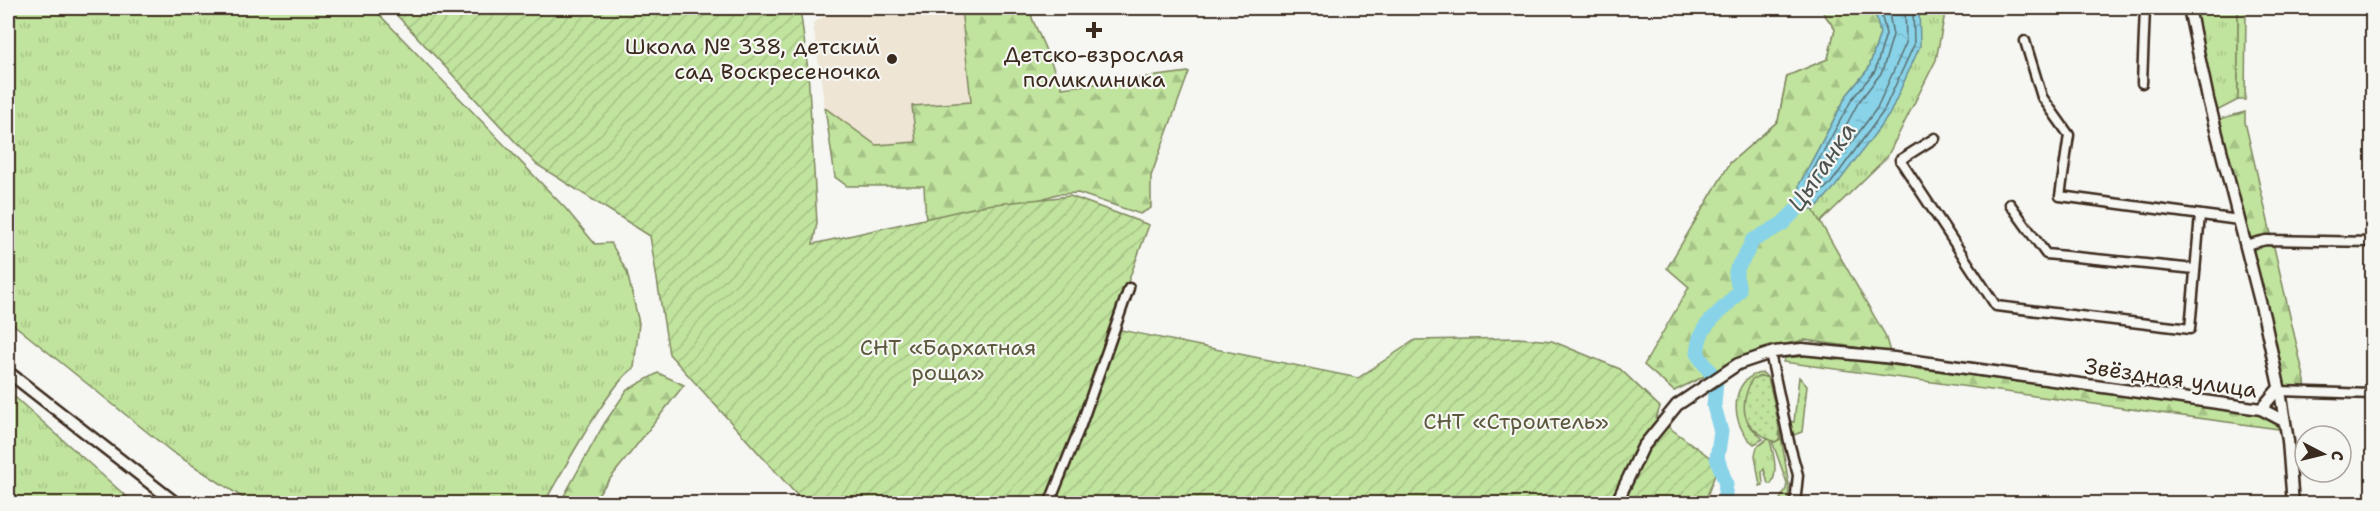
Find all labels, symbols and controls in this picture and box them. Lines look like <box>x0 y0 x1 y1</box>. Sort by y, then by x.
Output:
marker: Детско-взрослая поликлиника <box>1085 21 1103 39</box>
place label: Школа № 338, детский сад Воскресеночка <box>625 32 880 86</box>
place label: Детско-взрослая поликлиника <box>1004 40 1184 94</box>
marker: Школа № 338, детский сад Воскресеночка <box>885 52 899 66</box>
water label: Цыганка <box>1780 116 1864 218</box>
park label: СНТ «Бархатная роща» <box>860 333 1036 387</box>
street label: Звёздная улица <box>2083 352 2260 405</box>
park label: СНТ «Строитель» <box>1423 407 1609 436</box>
north arrow <box>2293 424 2353 484</box>
text: С <box>2326 450 2348 462</box>

